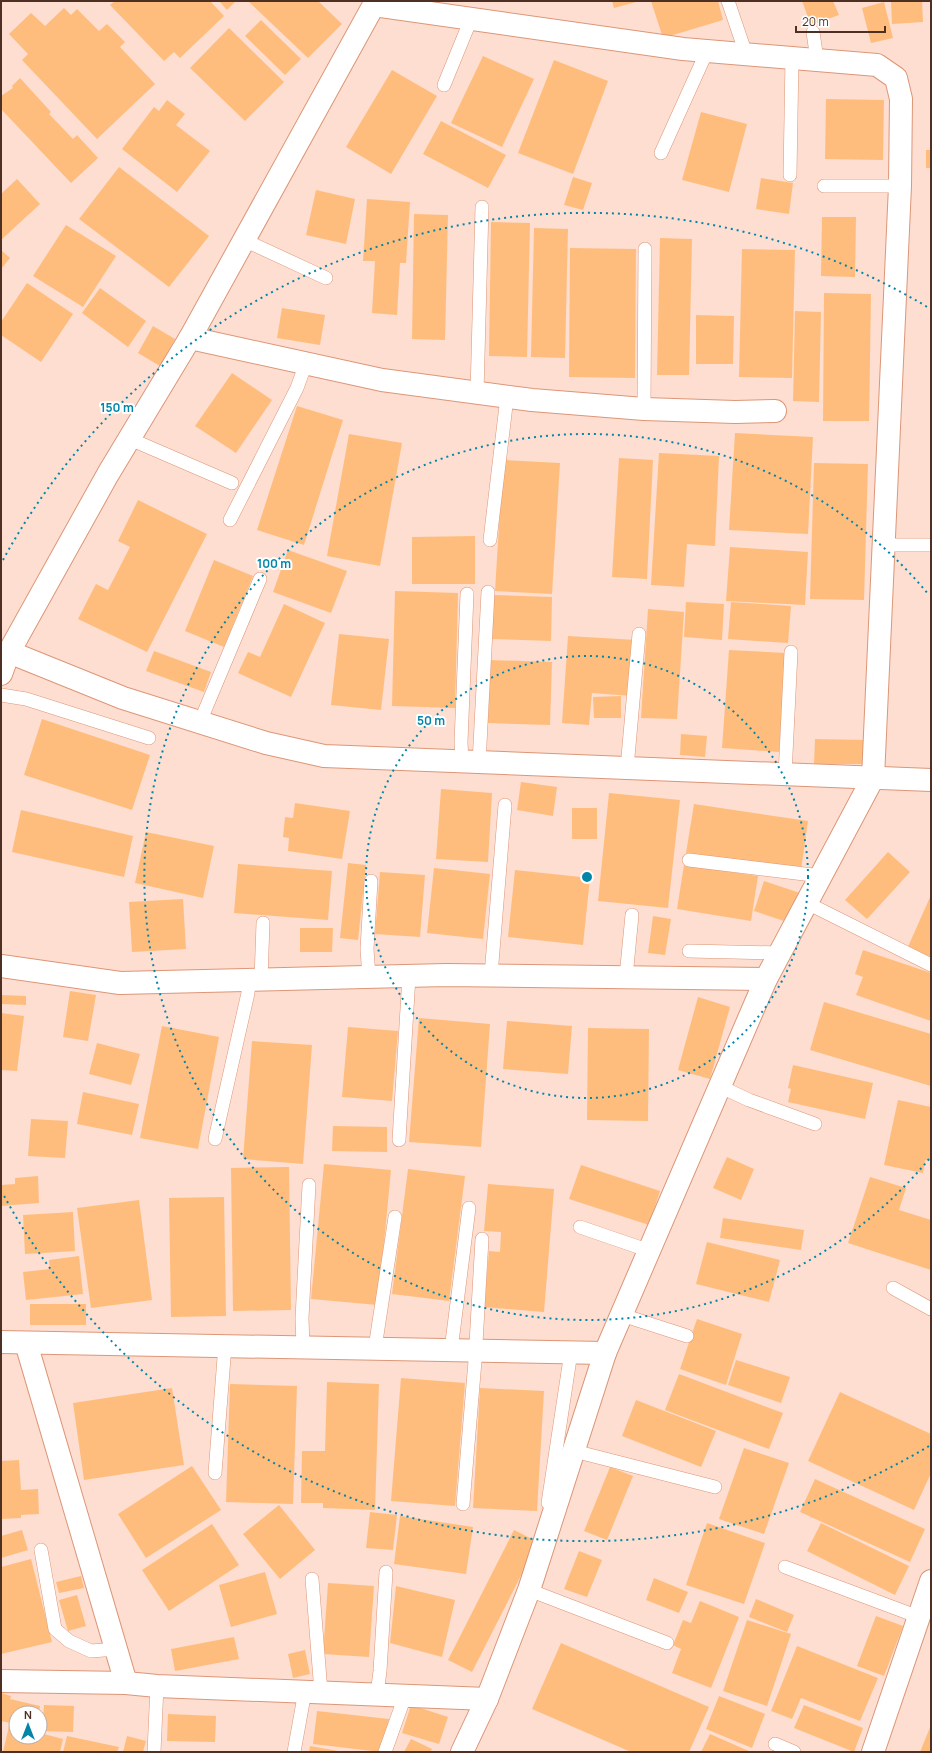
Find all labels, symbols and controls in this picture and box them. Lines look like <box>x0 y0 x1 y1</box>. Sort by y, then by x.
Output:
scale bar <box>796 8 885 34</box>
text: 20 m <box>802 13 829 30</box>
text: 150 m <box>100 399 134 416</box>
text: 100 m <box>257 555 291 572</box>
text: 50 m <box>417 712 445 729</box>
centre of rings <box>580 870 594 884</box>
north arrow <box>8 1705 48 1745</box>
text: N <box>24 1707 32 1722</box>

